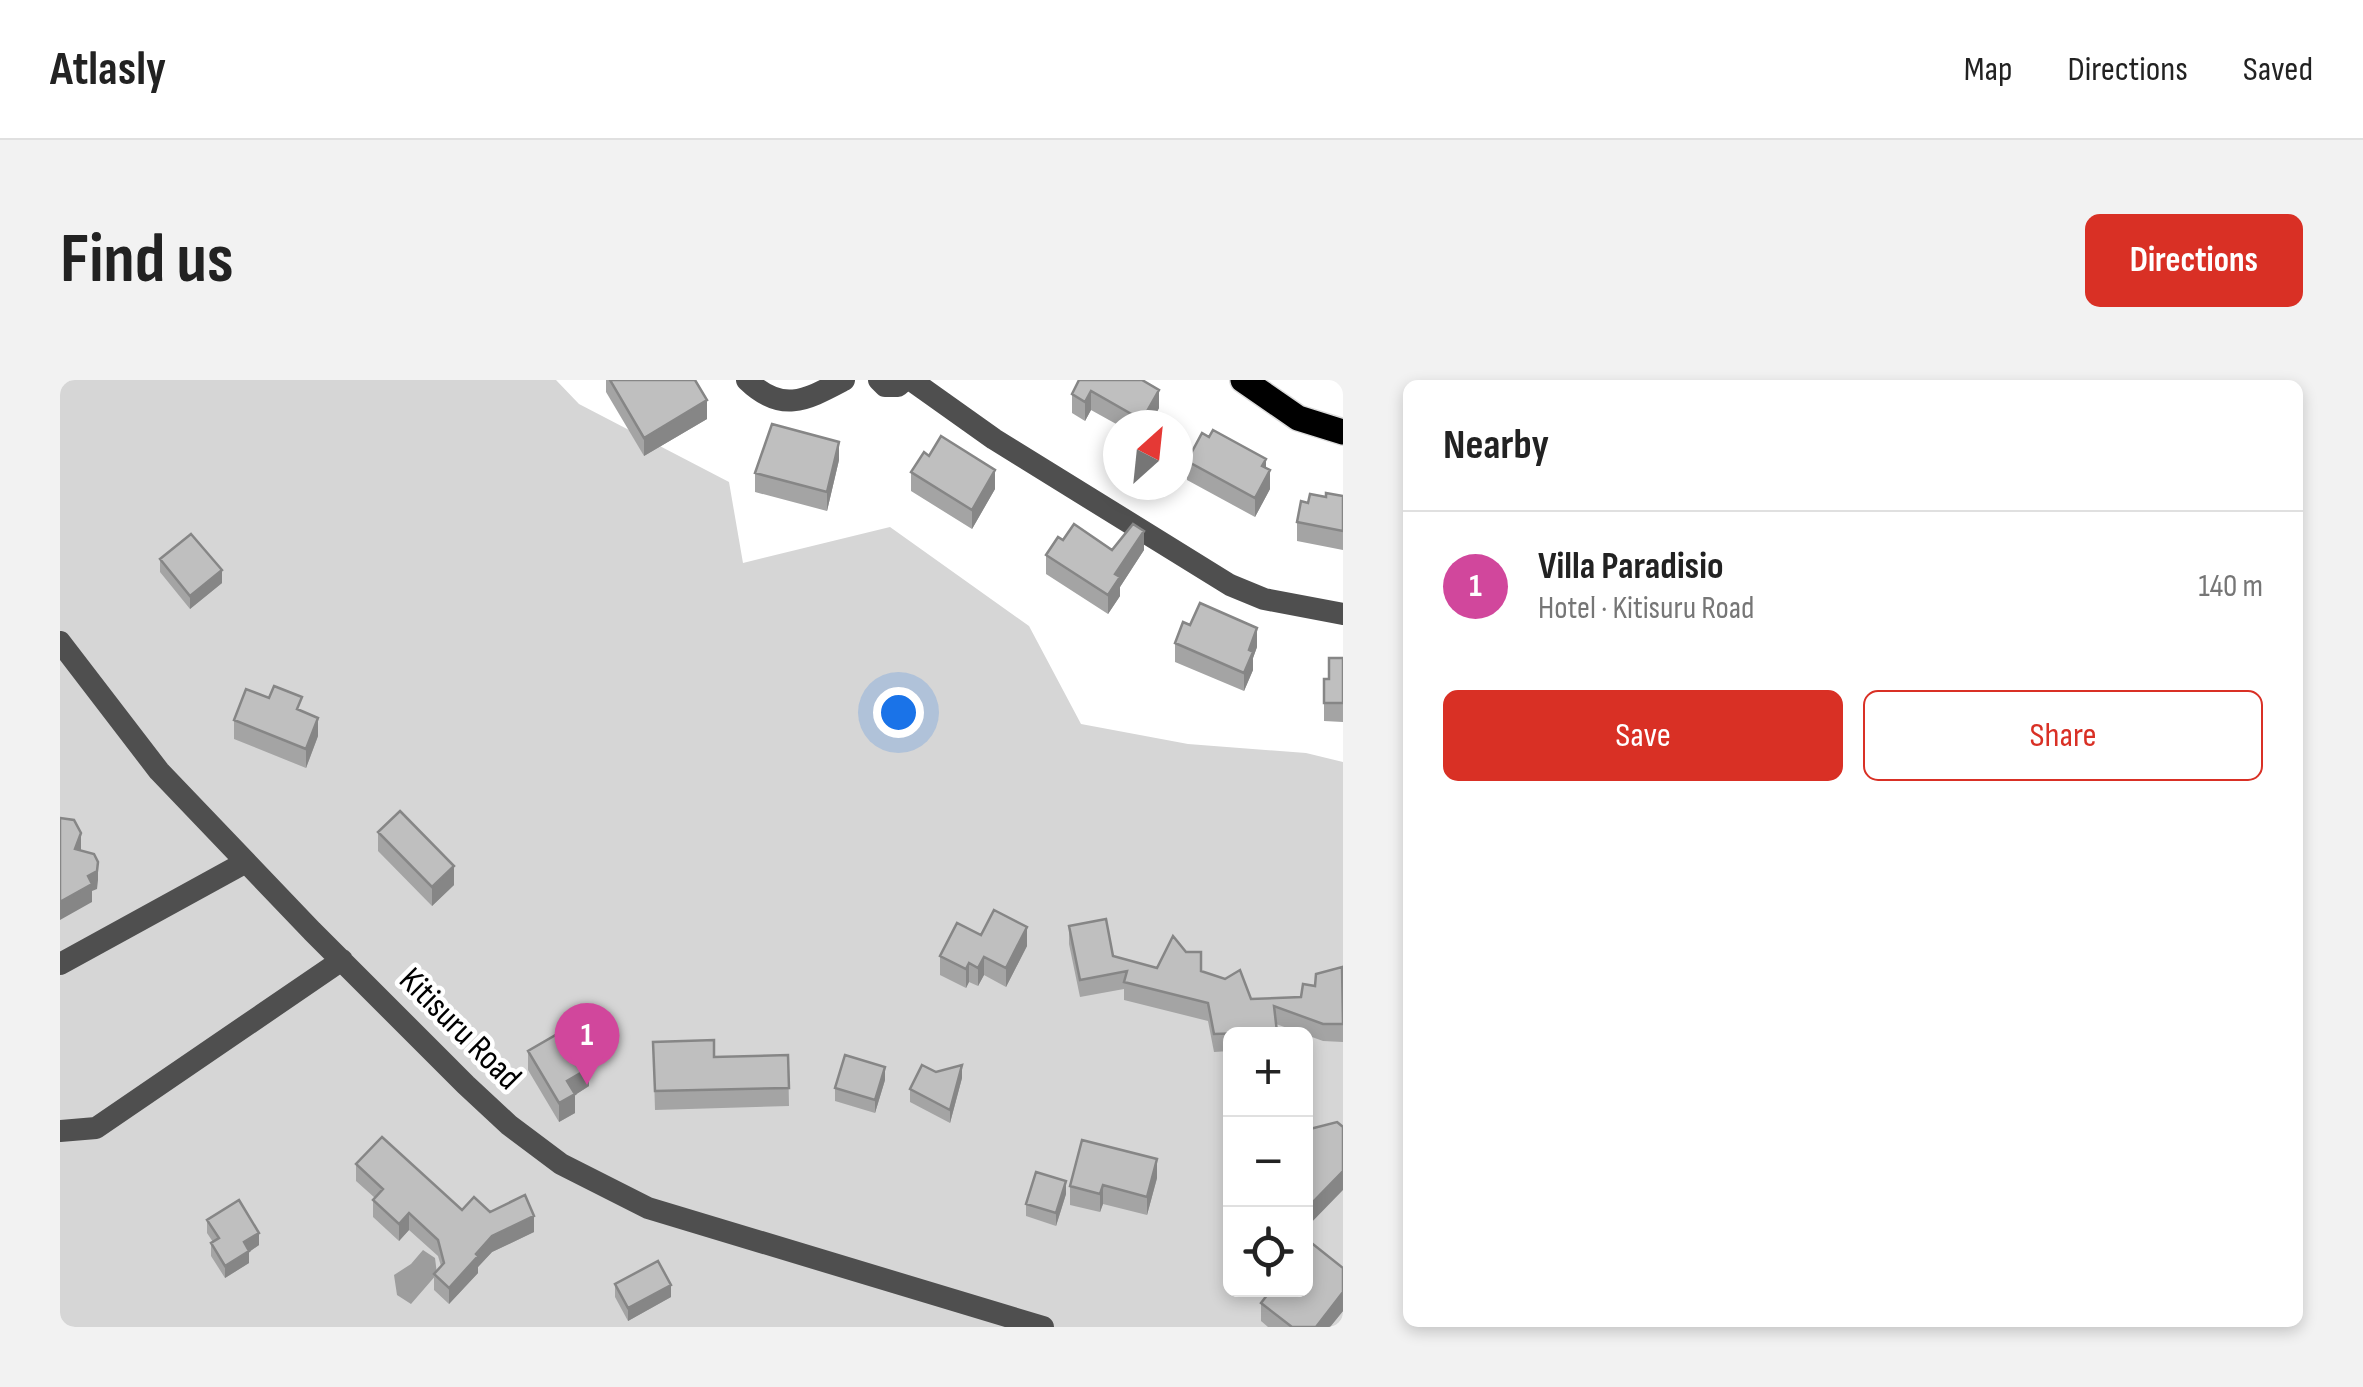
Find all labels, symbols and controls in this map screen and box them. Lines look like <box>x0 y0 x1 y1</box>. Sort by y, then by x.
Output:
text: Atlasly <box>50 41 166 98</box>
text: Map <box>1964 48 2013 91</box>
text: Directions <box>2068 48 2188 91</box>
text: Saved <box>2243 48 2313 91</box>
button: Directions <box>2085 214 2303 307</box>
text: Find us <box>60 218 234 302</box>
north arrow <box>1103 410 1193 500</box>
text: Nearby <box>1443 420 1549 471</box>
text: Villa Paradisio <box>1538 544 1723 589</box>
text: 1 <box>1469 567 1482 606</box>
text: 140 m <box>2199 567 2263 606</box>
text: Hotel · Kitisuru Road <box>1538 589 1754 628</box>
your location <box>873 687 924 738</box>
button: Save <box>1443 690 1843 781</box>
button: Share <box>1863 690 2263 781</box>
street label: Kitisuru Road <box>390 959 530 1099</box>
pin: 1 <box>554 1002 620 1085</box>
map controls <box>1223 1027 1313 1297</box>
button: + <box>1223 1027 1313 1117</box>
button: − <box>1223 1117 1313 1207</box>
button: locate <box>1223 1207 1313 1297</box>

